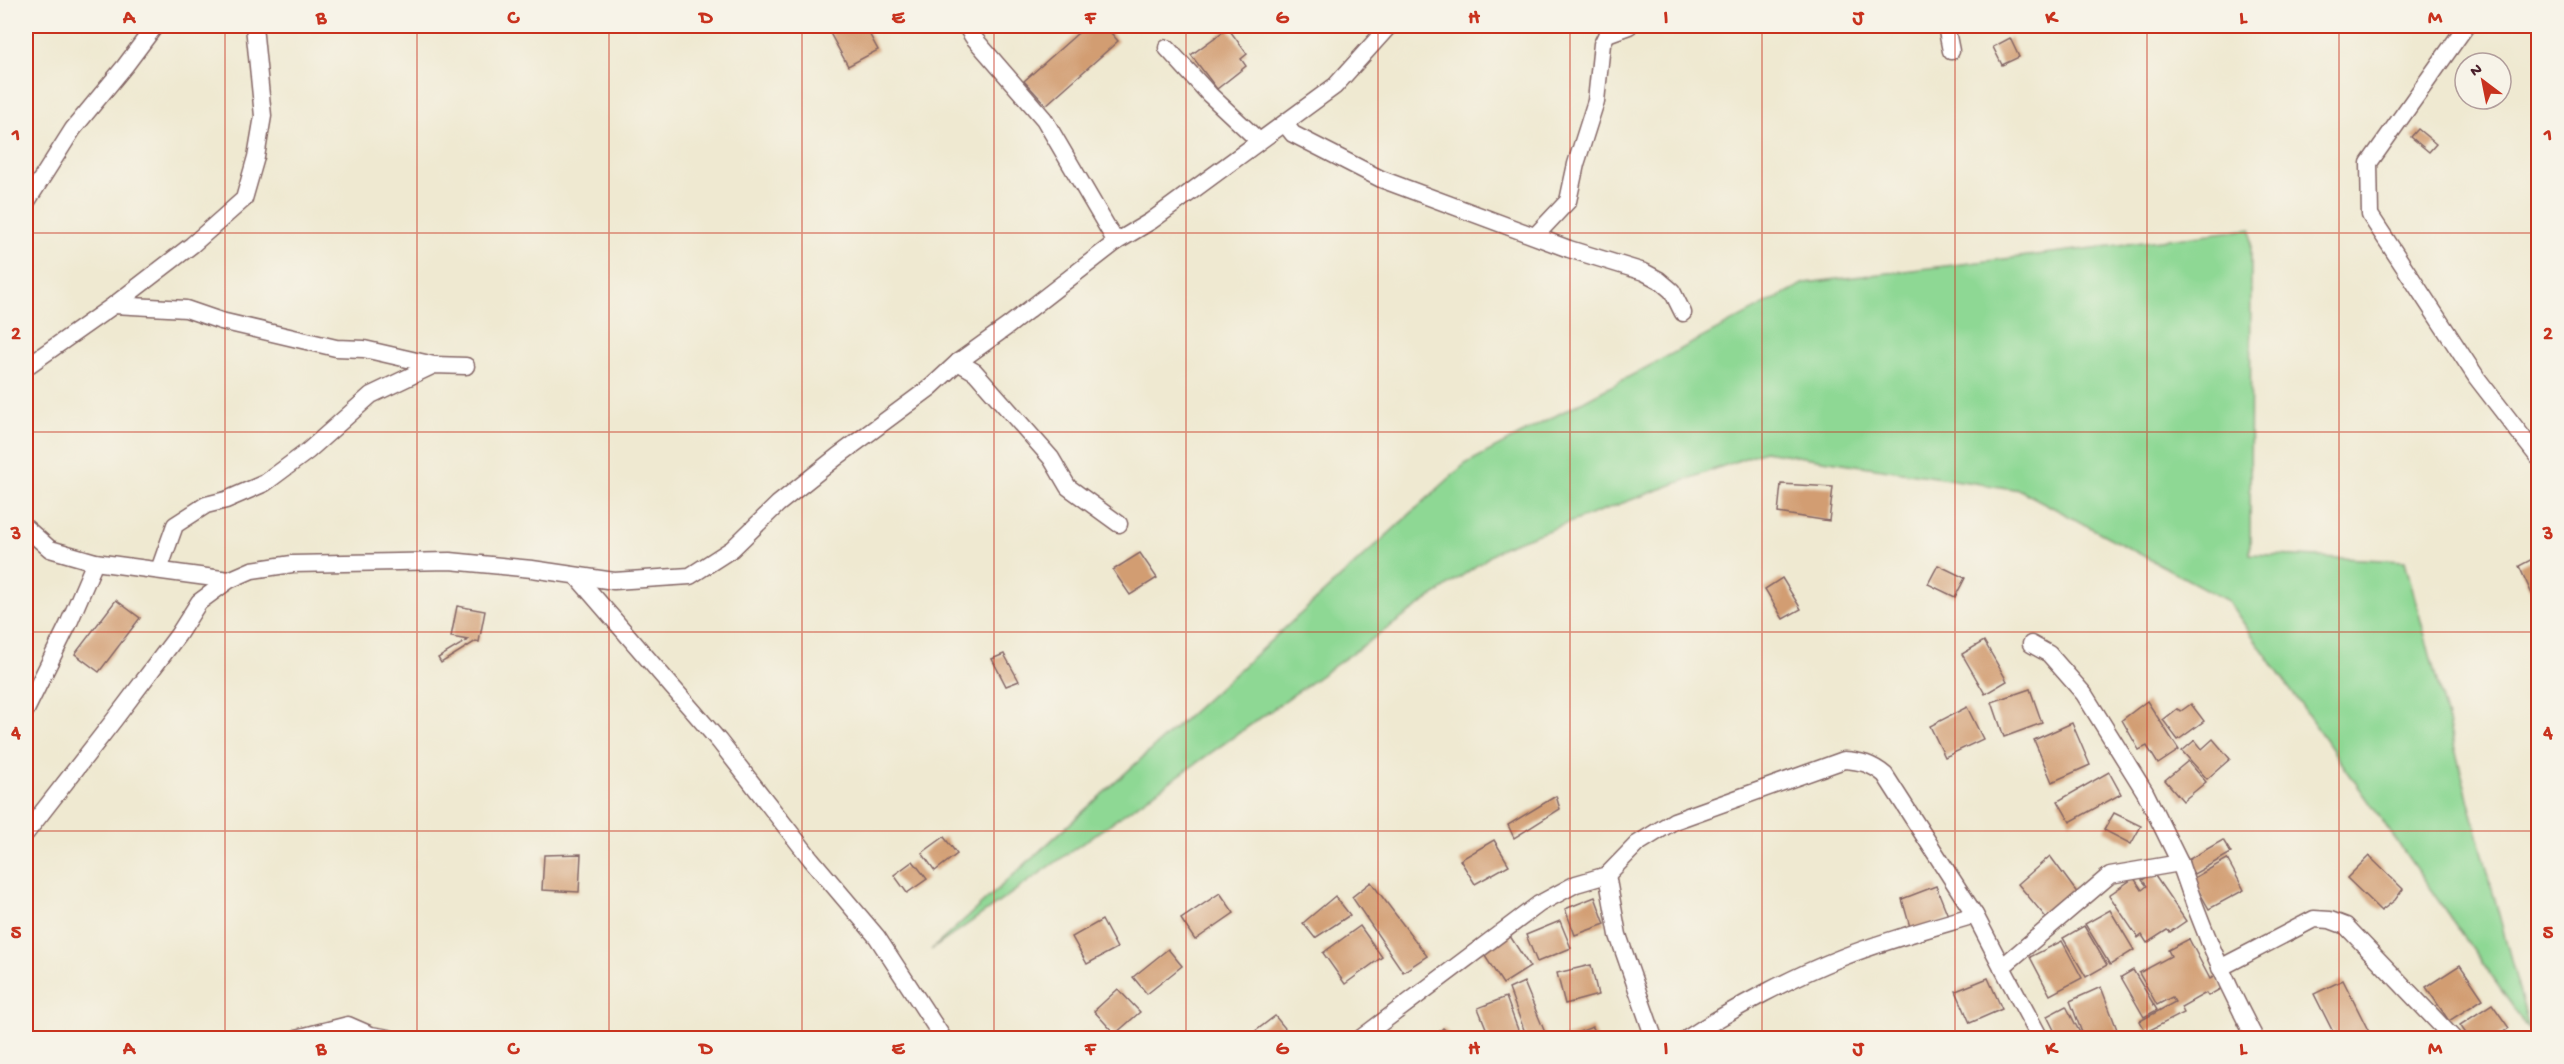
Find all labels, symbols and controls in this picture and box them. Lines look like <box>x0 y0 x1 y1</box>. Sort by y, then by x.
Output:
text: A <box>122 8 137 31</box>
text: B <box>315 8 327 31</box>
text: C <box>507 8 521 31</box>
text: D <box>697 8 713 31</box>
text: E <box>892 8 906 31</box>
text: F <box>1084 8 1097 31</box>
text: G <box>1276 8 1290 31</box>
text: H <box>1468 8 1480 31</box>
text: I <box>1664 8 1669 31</box>
text: J <box>1852 8 1865 31</box>
text: K <box>2044 8 2059 31</box>
text: L <box>2239 8 2248 31</box>
text: M <box>2428 8 2443 31</box>
north arrow <box>2453 51 2513 111</box>
text: N <box>2467 60 2487 82</box>
text: 1 <box>11 125 20 148</box>
text: 1 <box>2543 125 2552 148</box>
text: 2 <box>11 324 21 347</box>
text: 2 <box>2543 324 2553 347</box>
text: 3 <box>10 524 21 547</box>
text: 3 <box>2542 524 2553 547</box>
text: 4 <box>10 723 21 746</box>
text: 4 <box>2542 723 2553 746</box>
text: 5 <box>11 923 22 946</box>
text: 5 <box>2543 923 2554 946</box>
text: A <box>122 1039 137 1062</box>
text: B <box>315 1039 327 1062</box>
text: C <box>507 1039 521 1062</box>
text: D <box>697 1039 713 1062</box>
text: E <box>892 1039 906 1062</box>
text: F <box>1084 1039 1097 1062</box>
text: G <box>1276 1039 1290 1062</box>
text: H <box>1468 1039 1480 1062</box>
text: I <box>1664 1039 1669 1062</box>
text: J <box>1852 1039 1865 1062</box>
text: K <box>2044 1039 2059 1062</box>
text: L <box>2239 1039 2248 1062</box>
text: M <box>2428 1039 2443 1062</box>

